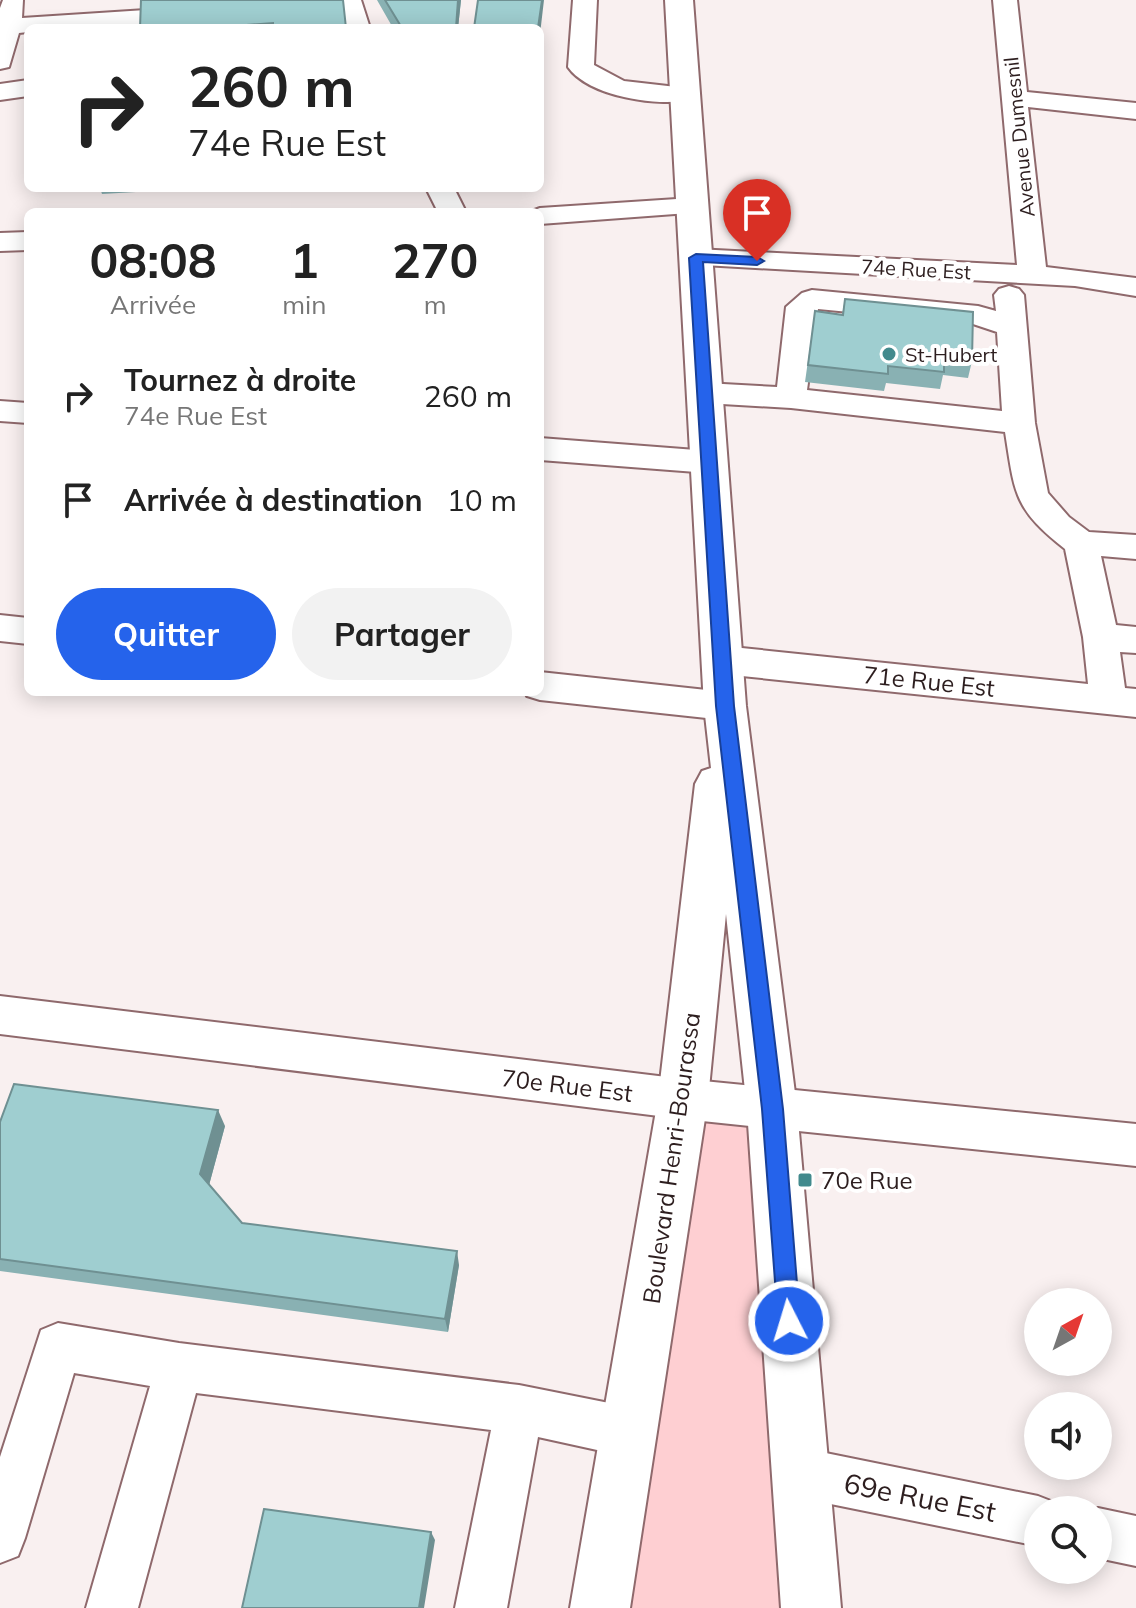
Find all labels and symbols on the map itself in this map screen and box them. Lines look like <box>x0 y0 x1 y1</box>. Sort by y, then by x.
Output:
street label: Avenue Dumesnil <box>998 56 1040 218</box>
pin <box>723 179 791 261</box>
street label: 74e Rue Est <box>860 254 972 284</box>
place label: St-Hubert <box>905 342 997 367</box>
marker: St-Hubert <box>880 345 898 363</box>
street label: 71e Rue Est <box>862 659 996 703</box>
street label: Boulevard Henri-Bourassa <box>636 1010 706 1306</box>
street label: 70e Rue Est <box>500 1062 634 1108</box>
place label: 70e Rue <box>821 1165 913 1195</box>
marker: 70e Rue <box>796 1171 814 1189</box>
position arrow <box>747 1279 831 1363</box>
north arrow <box>1024 1288 1112 1376</box>
street label: 69e Rue Est <box>841 1465 999 1529</box>

